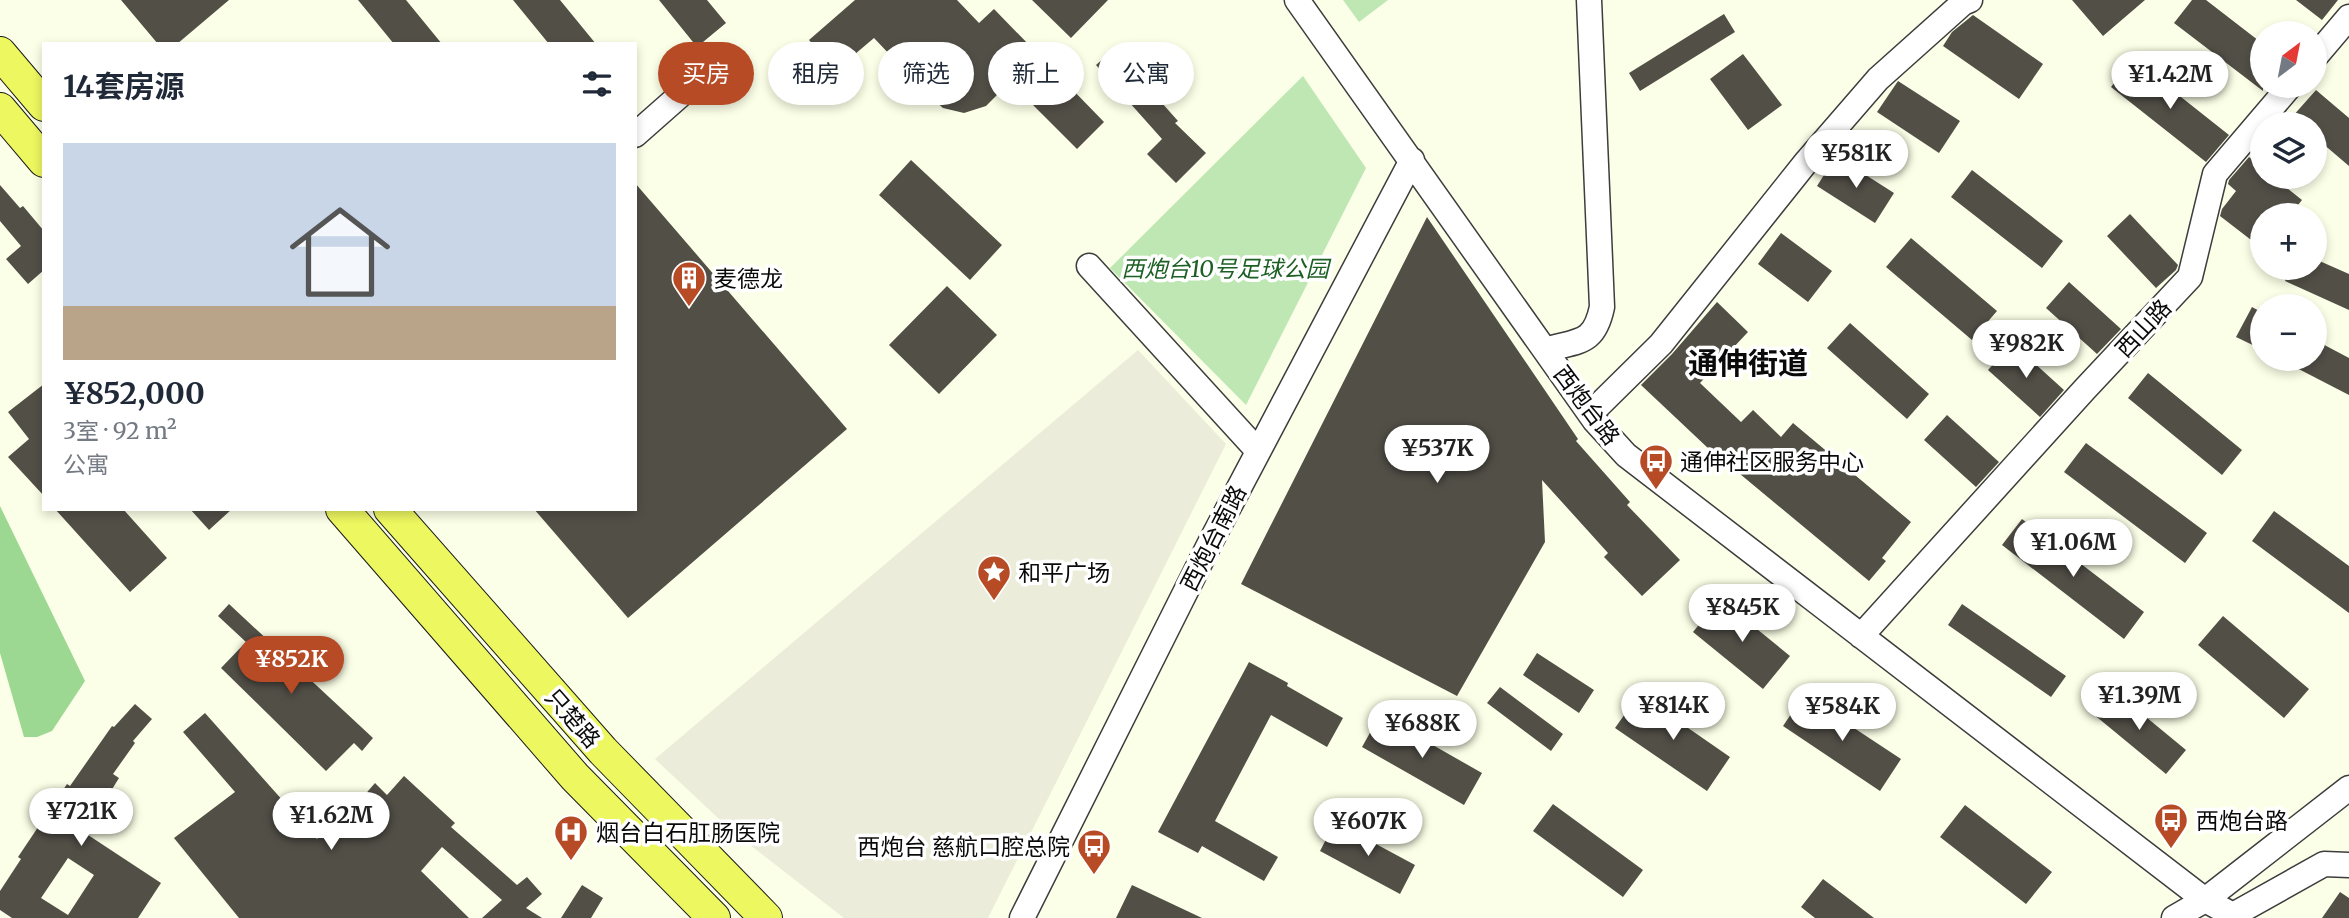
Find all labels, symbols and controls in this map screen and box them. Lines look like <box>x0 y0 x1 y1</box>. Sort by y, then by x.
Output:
north arrow <box>2250 21 2328 98</box>
map controls <box>2250 21 2327 371</box>
chip: 买房 <box>658 42 754 105</box>
chip: 租房 <box>768 42 864 105</box>
chip: 筛选 <box>878 42 974 105</box>
chip: 新上 <box>988 42 1084 105</box>
chip: 公寓 <box>1098 42 1194 105</box>
pin: ¥1.42M <box>2113 52 2227 111</box>
text: ¥1.42M <box>2127 59 2213 88</box>
icon: filters <box>578 65 616 103</box>
text: 14套房源 <box>63 67 184 105</box>
button: layers <box>2250 112 2327 189</box>
pin: ¥581K <box>1807 130 1905 190</box>
text: ¥581K <box>1820 138 1892 167</box>
icon: home <box>277 189 403 315</box>
button: + <box>2250 203 2327 280</box>
park label: 西炮台10号足球公园 <box>1121 254 1332 283</box>
building icon: 麦德龙 <box>670 259 708 308</box>
place label: 麦德龙 <box>714 264 783 293</box>
street label: 西山路 <box>2109 293 2177 363</box>
button: − <box>2250 294 2327 371</box>
pin: ¥982K <box>1977 320 2075 380</box>
text: ¥982K <box>1988 328 2064 357</box>
district label: 通伸街道 <box>1688 344 1808 382</box>
street label: 西炮台路 <box>1548 360 1626 450</box>
text: ¥852,000 <box>63 374 205 412</box>
text: 3室 · 92 m² <box>63 416 177 445</box>
pin: ¥537K <box>1388 426 1486 485</box>
text: ¥537K <box>1400 433 1474 462</box>
bus stop icon: 通伸社区服务中心 <box>1637 442 1675 491</box>
place label: 通伸社区服务中心 <box>1680 447 1864 476</box>
text: 公寓 <box>63 450 109 479</box>
street label: 西炮台南路 <box>1174 480 1252 596</box>
pin: ¥1.06M <box>2016 520 2130 579</box>
text: ¥1.06M <box>2030 527 2116 556</box>
place icon: 和平广场 <box>975 553 1013 602</box>
place label: 和平广场 <box>1018 558 1110 587</box>
pin: ¥845K <box>1693 584 1791 644</box>
text: ¥845K <box>1705 592 1779 621</box>
pin: ¥852K <box>242 636 340 696</box>
text: ¥852K <box>254 644 328 673</box>
pin: ¥1.39M <box>2082 672 2196 732</box>
text: ¥1.39M <box>2097 680 2181 709</box>
street label: 只楚路 <box>539 682 607 754</box>
pin: ¥814K <box>1624 682 1722 742</box>
pin: ¥584K <box>1793 684 1891 743</box>
text: ¥814K <box>1637 690 1709 719</box>
text: ¥584K <box>1804 691 1880 720</box>
pin: ¥688K <box>1373 700 1471 760</box>
text: ¥688K <box>1384 708 1460 737</box>
pin: ¥721K <box>32 788 130 848</box>
pin: ¥1.62M <box>274 792 388 852</box>
text: ¥721K <box>45 796 117 825</box>
pin: ¥607K <box>1319 798 1417 858</box>
text: ¥1.62M <box>289 800 373 829</box>
bus stop icon: 西炮台路 <box>2152 801 2190 850</box>
text: ¥607K <box>1330 806 1406 835</box>
place label: 西炮台路 <box>2196 806 2288 835</box>
hospital icon: 烟台白石肛肠医院 <box>552 813 590 862</box>
place label: 烟台白石肛肠医院 <box>596 818 780 847</box>
bus stop icon: 西炮台 慈航口腔总院 <box>1075 827 1113 876</box>
place label: 西炮台 慈航口腔总院 <box>858 832 1070 861</box>

